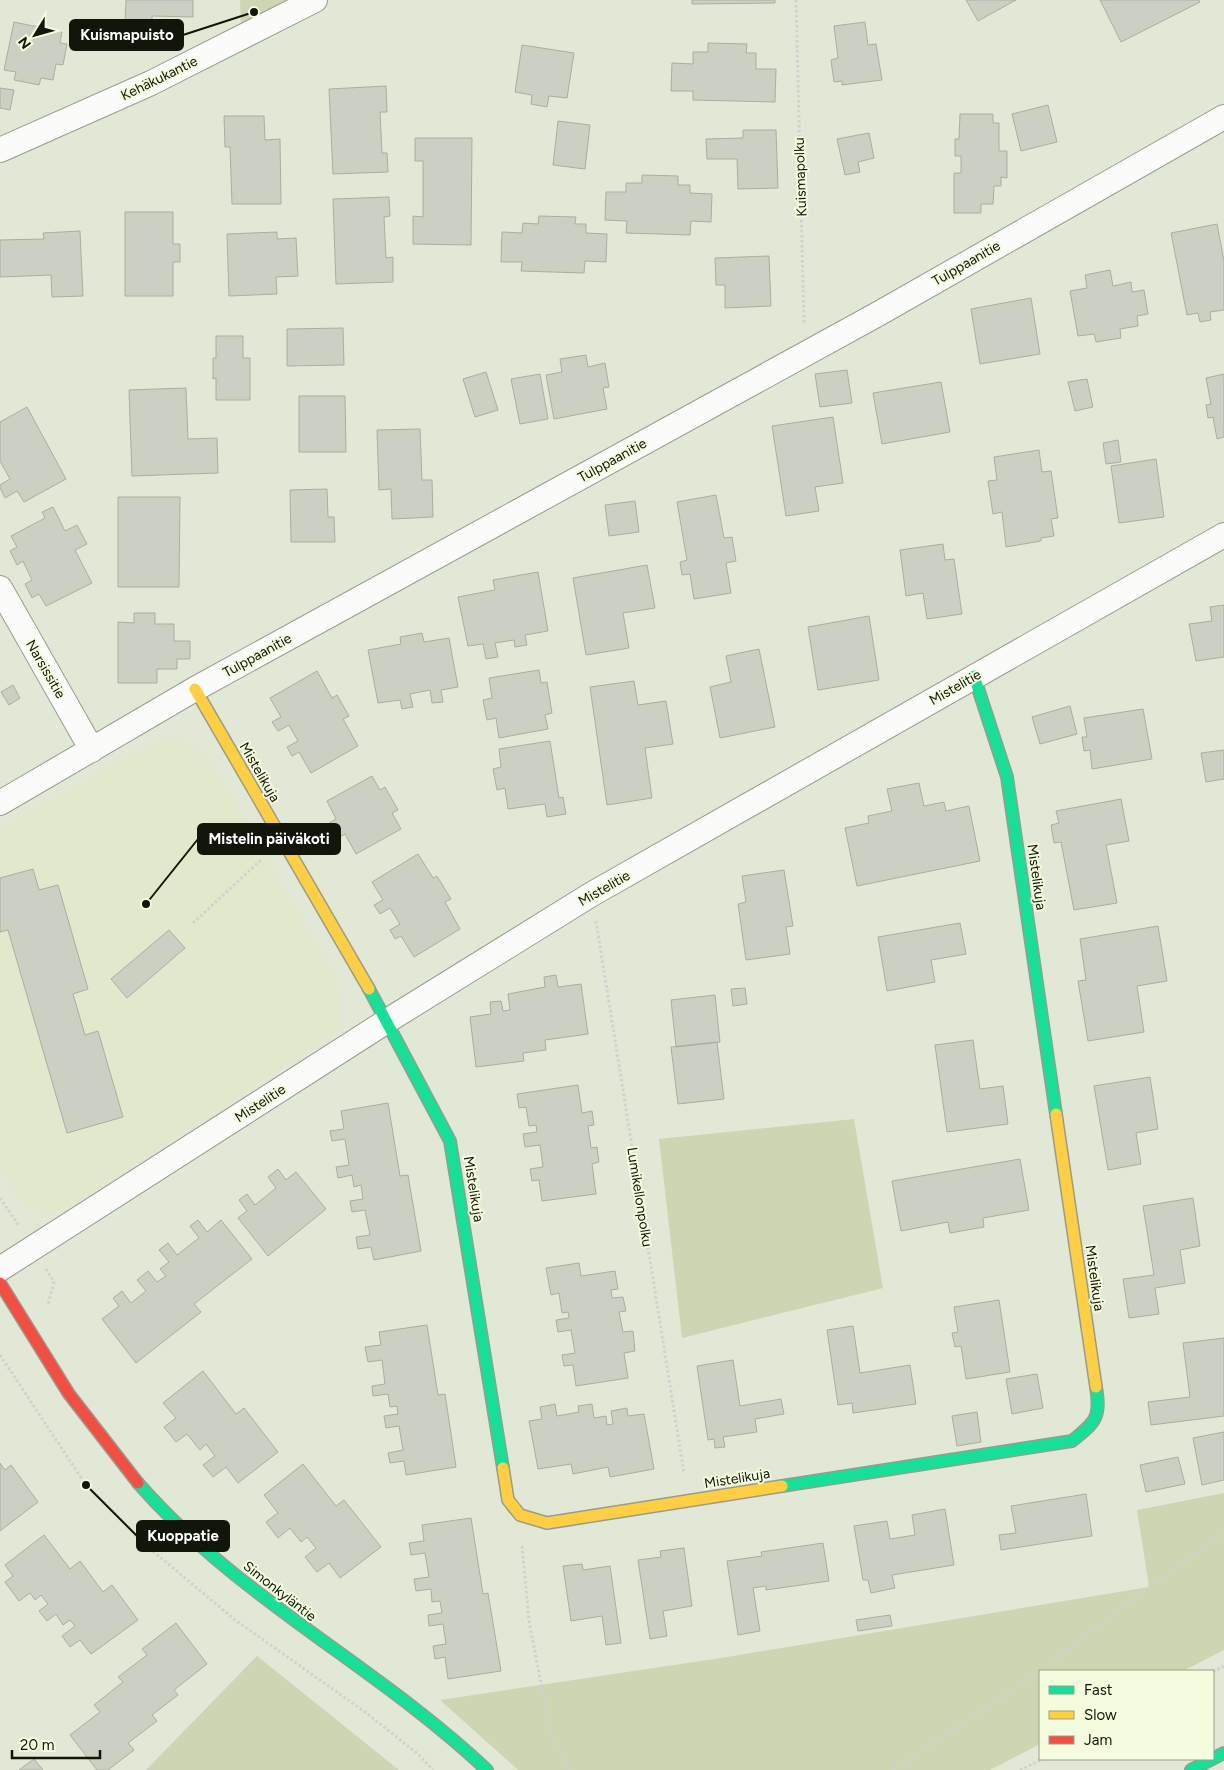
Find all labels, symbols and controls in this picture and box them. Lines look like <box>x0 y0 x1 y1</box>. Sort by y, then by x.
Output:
north arrow <box>10 10 60 60</box>
callout: Kuismapuisto <box>70 20 183 50</box>
text: Kuismapuisto <box>80 26 174 44</box>
text: N <box>15 33 35 52</box>
street label: Kehäkukantie <box>118 52 201 104</box>
street label: Kuismapolku <box>791 137 810 217</box>
street label: Tulppaanitie <box>929 237 1004 290</box>
street label: Tulppaanitie <box>575 434 650 486</box>
street label: Tulppaanitie <box>220 629 295 681</box>
street label: Narsissitie <box>22 637 69 702</box>
street label: Mistelitie <box>926 666 985 709</box>
street label: Mistelikuja <box>236 739 284 805</box>
callout: Mistelin päiväkoti <box>198 824 340 854</box>
text: Mistelin päiväkoti <box>208 830 330 848</box>
street label: Mistelikuja <box>1023 843 1050 911</box>
street label: Mistelitie <box>575 867 634 910</box>
street label: Mistelitie <box>232 1081 289 1126</box>
street label: Lumikellonpolku <box>623 1146 656 1248</box>
street label: Mistelikuja <box>460 1155 487 1223</box>
street label: Mistelikuja <box>1081 1244 1108 1312</box>
street label: Mistelikuja <box>703 1465 771 1492</box>
callout: Kuoppatie <box>137 1521 229 1551</box>
text: Kuoppatie <box>147 1527 219 1545</box>
street label: Simonkyläntie <box>240 1558 320 1625</box>
legend <box>1039 1670 1214 1760</box>
text: Fast <box>1084 1681 1113 1699</box>
text: Slow <box>1084 1706 1117 1724</box>
scale bar <box>12 1728 100 1760</box>
text: Jam <box>1084 1731 1112 1749</box>
text: 20 m <box>20 1736 54 1754</box>

